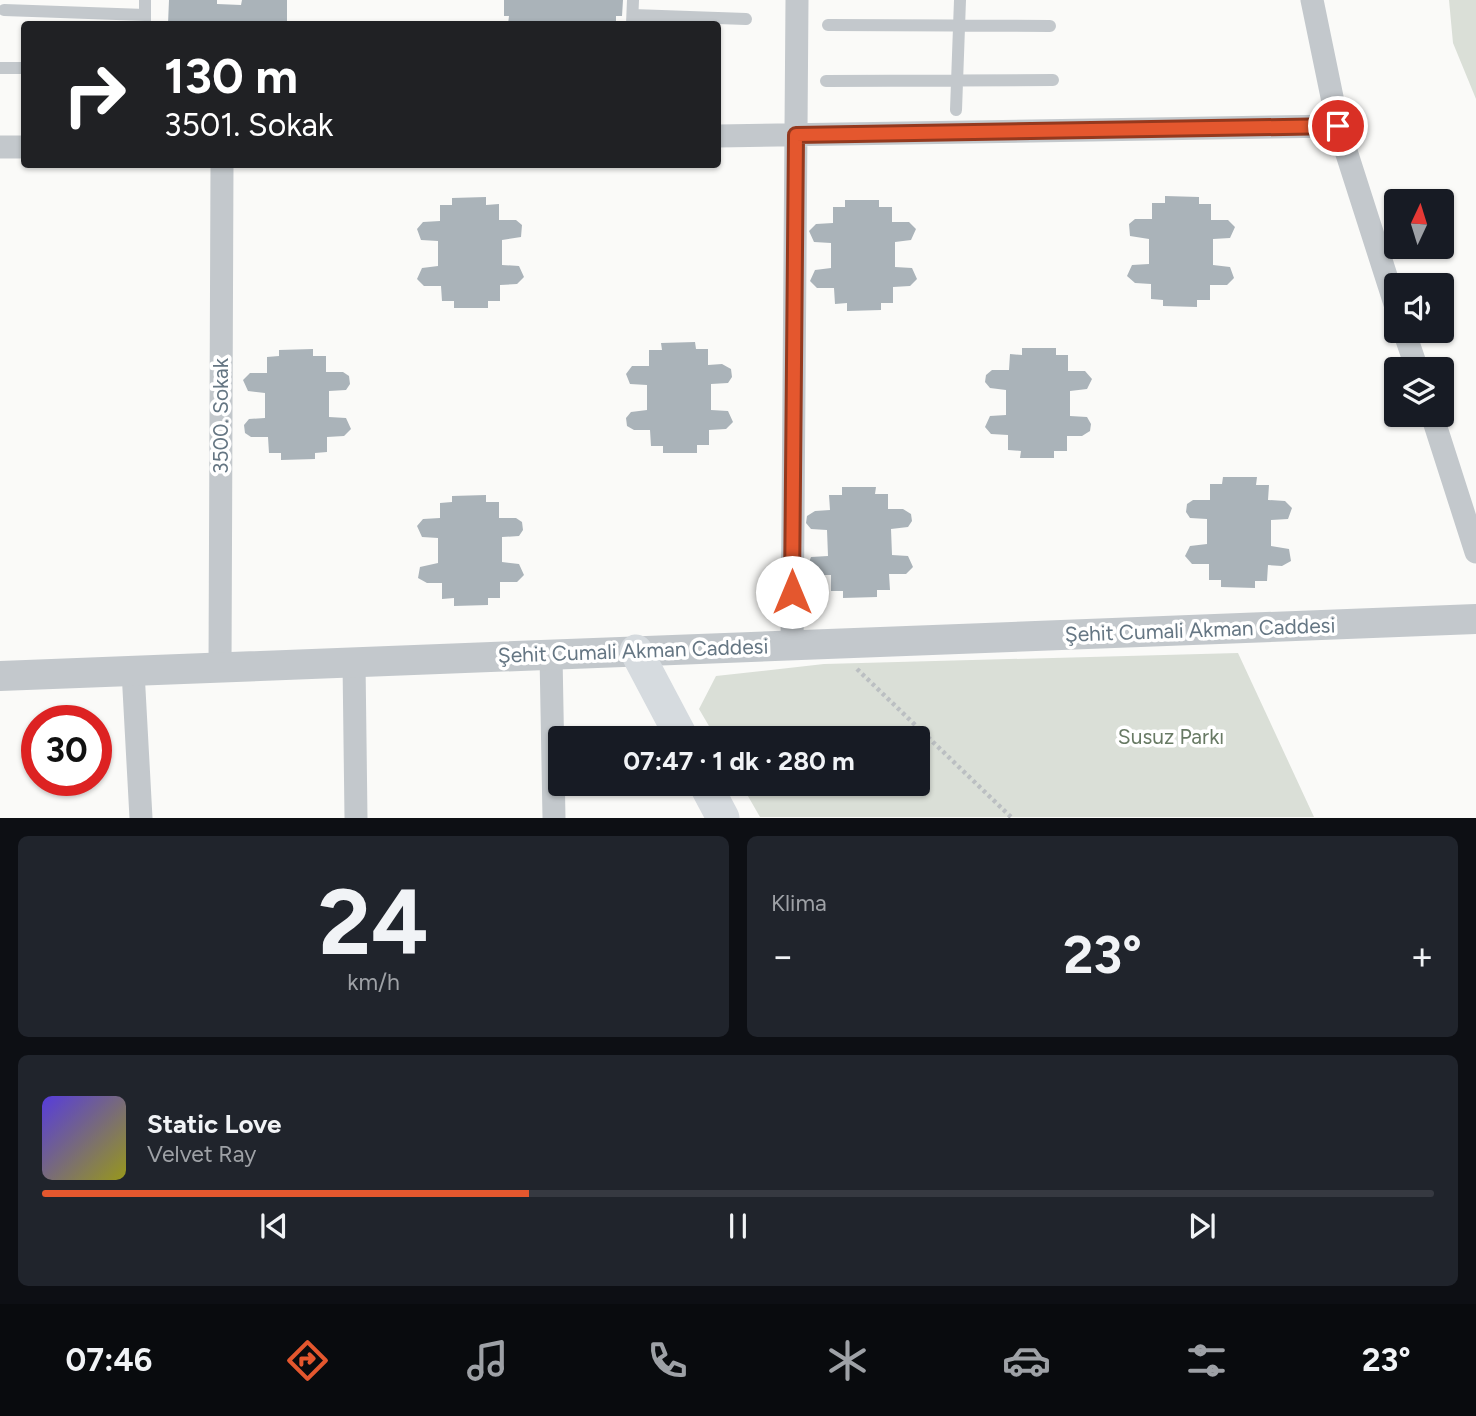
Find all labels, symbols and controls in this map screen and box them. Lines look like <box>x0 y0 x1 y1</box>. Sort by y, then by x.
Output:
text: 130 m <box>164 46 298 105</box>
icon: right <box>49 49 140 140</box>
pin <box>1308 96 1368 156</box>
text: 3501. Sokak <box>164 106 333 144</box>
icon: arrive <box>1319 107 1357 145</box>
north arrow <box>1384 189 1454 259</box>
map controls <box>1384 189 1454 427</box>
button: sound <box>1384 273 1454 343</box>
street label: 3500. Sokak <box>208 357 233 474</box>
button: layers <box>1384 357 1454 427</box>
position arrow <box>755 555 829 629</box>
street label: Şehit Cumali Akman Caddesi <box>1064 612 1336 647</box>
street label: Şehit Cumali Akman Caddesi <box>497 633 769 668</box>
speed limit sign: 30 <box>21 705 112 796</box>
park label: Susuz Parkı <box>1118 724 1224 749</box>
text: 07:47 · 1 dk · 280 m <box>623 745 855 777</box>
text: 24 <box>318 868 429 977</box>
text: Klima <box>771 889 827 917</box>
text: 23° <box>1063 924 1142 986</box>
text: − <box>771 933 795 979</box>
text: + <box>1410 933 1434 979</box>
text: km/h <box>347 968 400 996</box>
text: Static Love <box>147 1108 281 1140</box>
text: Velvet Ray <box>147 1140 256 1168</box>
icon: previous <box>255 1207 293 1245</box>
icon: pause <box>719 1207 757 1245</box>
icon: next <box>1183 1207 1221 1245</box>
icon: directions <box>283 1336 332 1385</box>
icon: music <box>463 1336 512 1385</box>
icon: phone <box>643 1336 692 1385</box>
icon: climate <box>823 1336 872 1385</box>
icon: car <box>1002 1336 1051 1385</box>
icon: filters <box>1182 1336 1231 1385</box>
text: 07:46 <box>65 1341 152 1379</box>
text: 23° <box>1362 1341 1411 1379</box>

